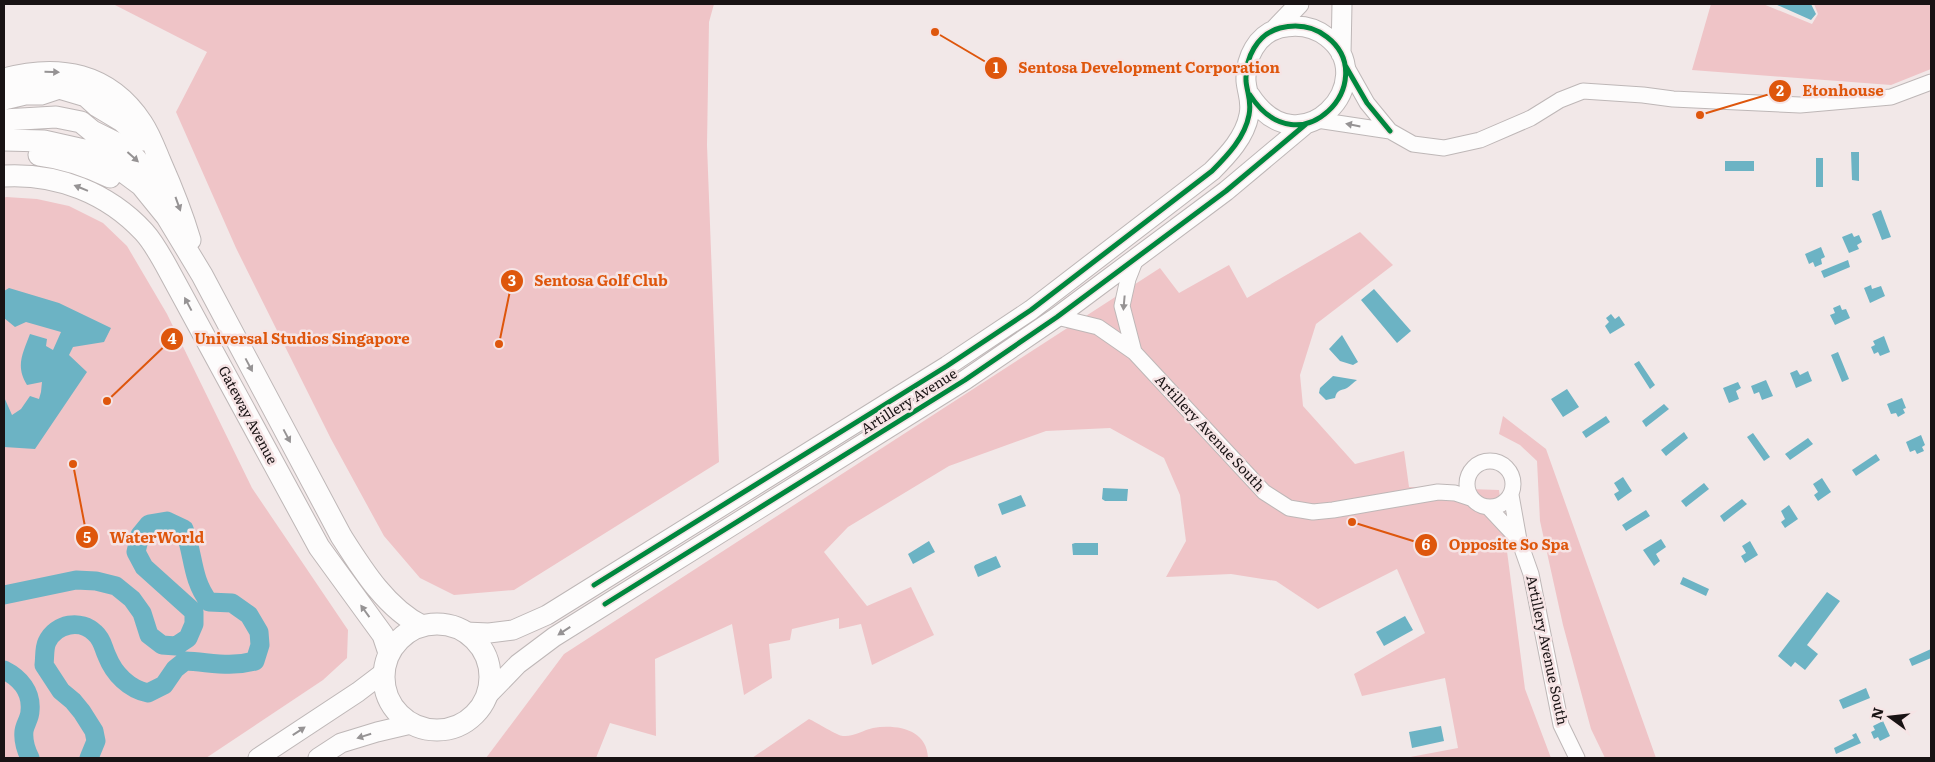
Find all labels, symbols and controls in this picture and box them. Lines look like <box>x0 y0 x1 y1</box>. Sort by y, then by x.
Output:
callout: Sentosa Development Corporation <box>983 53 1290 83</box>
text: 1 <box>993 55 999 78</box>
text: Sentosa Development Corporation <box>1018 55 1280 78</box>
one-way arrow <box>44 68 60 76</box>
callout: Etonhouse <box>1767 76 1894 106</box>
text: 2 <box>1776 78 1784 101</box>
text: Etonhouse <box>1802 78 1884 101</box>
one-way arrow <box>1346 121 1361 129</box>
one-way arrow <box>126 151 138 163</box>
one-way arrow <box>74 184 88 192</box>
one-way arrow <box>174 197 182 212</box>
callout: Sentosa Golf Club <box>500 266 678 296</box>
text: 3 <box>508 268 516 291</box>
text: Sentosa Golf Club <box>534 268 668 291</box>
one-way arrow <box>1120 295 1128 311</box>
one-way arrow <box>183 298 192 311</box>
callout: Universal Studios Singapore <box>160 324 420 354</box>
text: 4 <box>167 326 177 349</box>
text: Universal Studios Singapore <box>194 326 410 349</box>
one-way arrow <box>245 358 253 372</box>
street label: Gateway Avenue <box>214 362 283 467</box>
street label: Artillery Avenue <box>857 363 960 438</box>
street label: Artillery Avenue South <box>1151 370 1270 495</box>
one-way arrow <box>283 428 291 443</box>
callout: WaterWorld <box>75 522 215 552</box>
text: 5 <box>83 525 91 548</box>
text: WaterWorld <box>110 525 205 548</box>
callout: Opposite So Spa <box>1414 530 1579 560</box>
text: 6 <box>1422 532 1431 555</box>
text: Opposite So Spa <box>1449 532 1569 555</box>
street label: Artillery Avenue South <box>1522 573 1574 727</box>
one-way arrow <box>360 604 370 618</box>
one-way arrow <box>558 626 571 635</box>
north arrow <box>1865 692 1915 742</box>
text: N <box>1865 705 1888 722</box>
one-way arrow <box>292 726 305 736</box>
one-way arrow <box>356 732 371 740</box>

